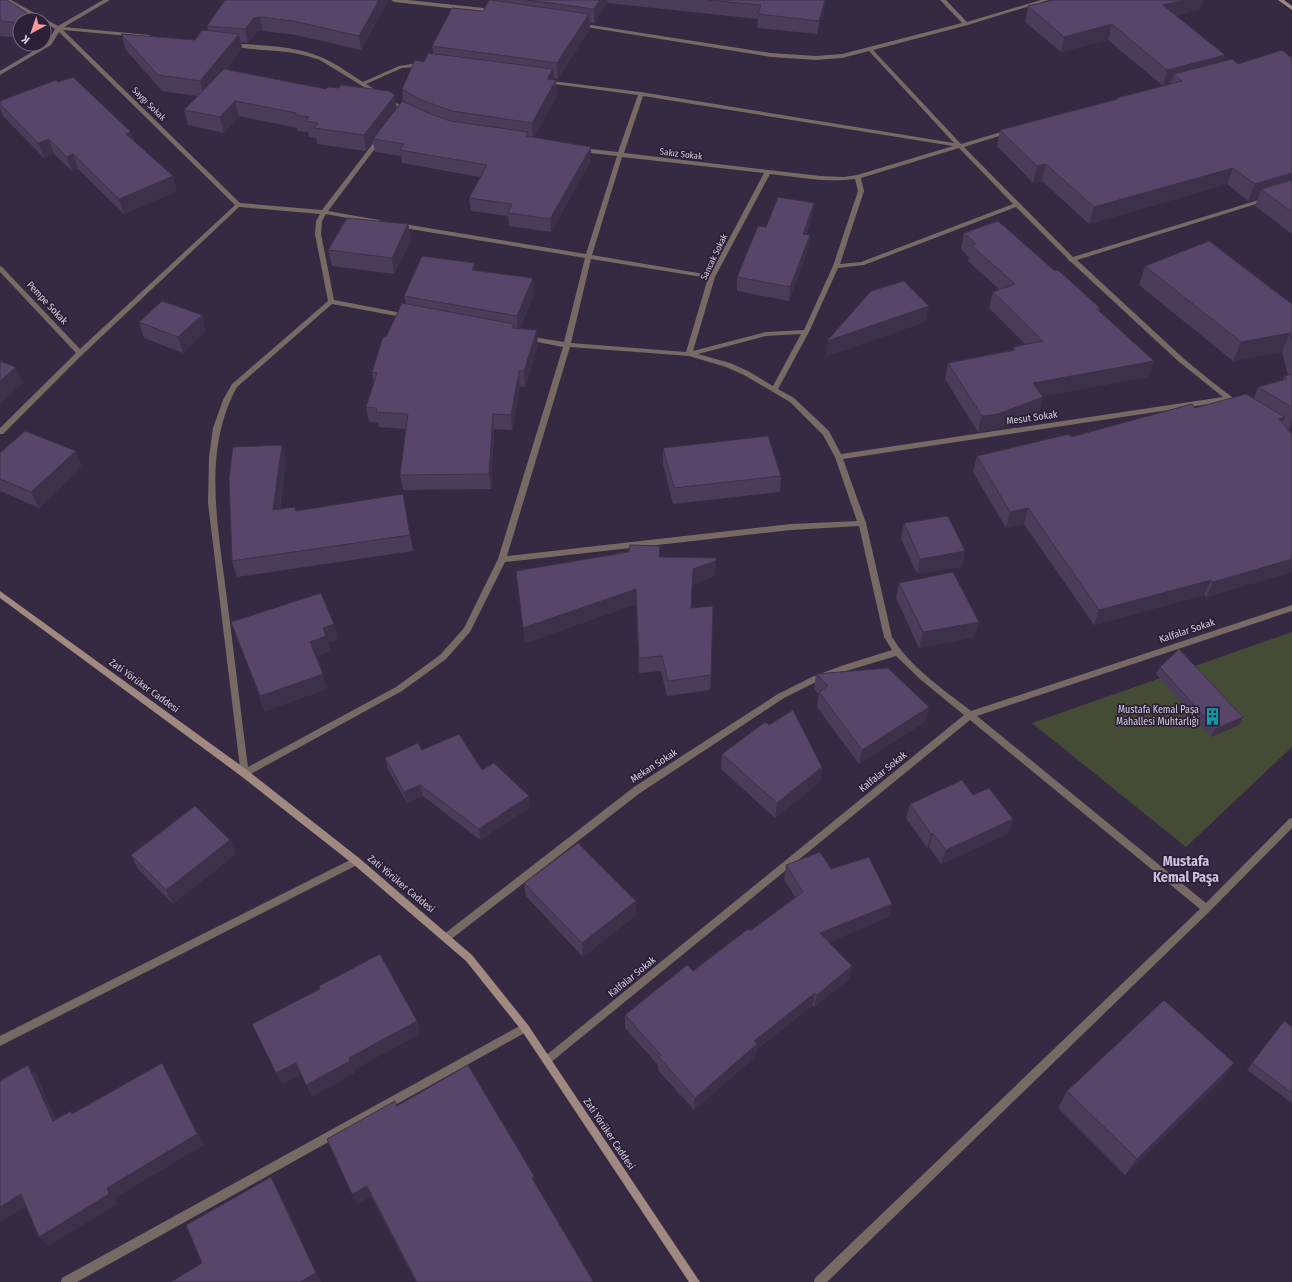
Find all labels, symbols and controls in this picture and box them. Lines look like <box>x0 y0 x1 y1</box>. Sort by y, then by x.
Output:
north arrow <box>12 12 52 52</box>
text: K <box>19 32 33 46</box>
street label: Saygı Sokak <box>130 85 168 123</box>
street label: Sakız Sokak <box>659 146 704 162</box>
street label: Sancak Sokak <box>699 232 730 282</box>
street label: Pempe Sokak <box>24 279 70 327</box>
street label: Mesut Sokak <box>1006 408 1059 428</box>
street label: Kalfalar Sokak <box>1158 616 1217 646</box>
street label: Zati Yörüker Caddesi <box>107 657 181 715</box>
place label: Mustafa Kemal Paşa Mahallesi Muhtarlığı <box>1116 704 1199 728</box>
building icon: Mustafa Kemal Paşa Mahallesi Muhtarlığı <box>1202 706 1222 726</box>
street label: Mekan Sokak <box>628 746 680 786</box>
street label: Kalfalar Sokak <box>857 749 910 795</box>
street label: Zati Yörüker Caddesi <box>365 853 437 915</box>
district label: Mustafa Kemal Paşa <box>1153 853 1219 887</box>
street label: Kalfalar Sokak <box>606 954 659 1000</box>
street label: Zati Yörüker Caddesi <box>581 1096 637 1172</box>

